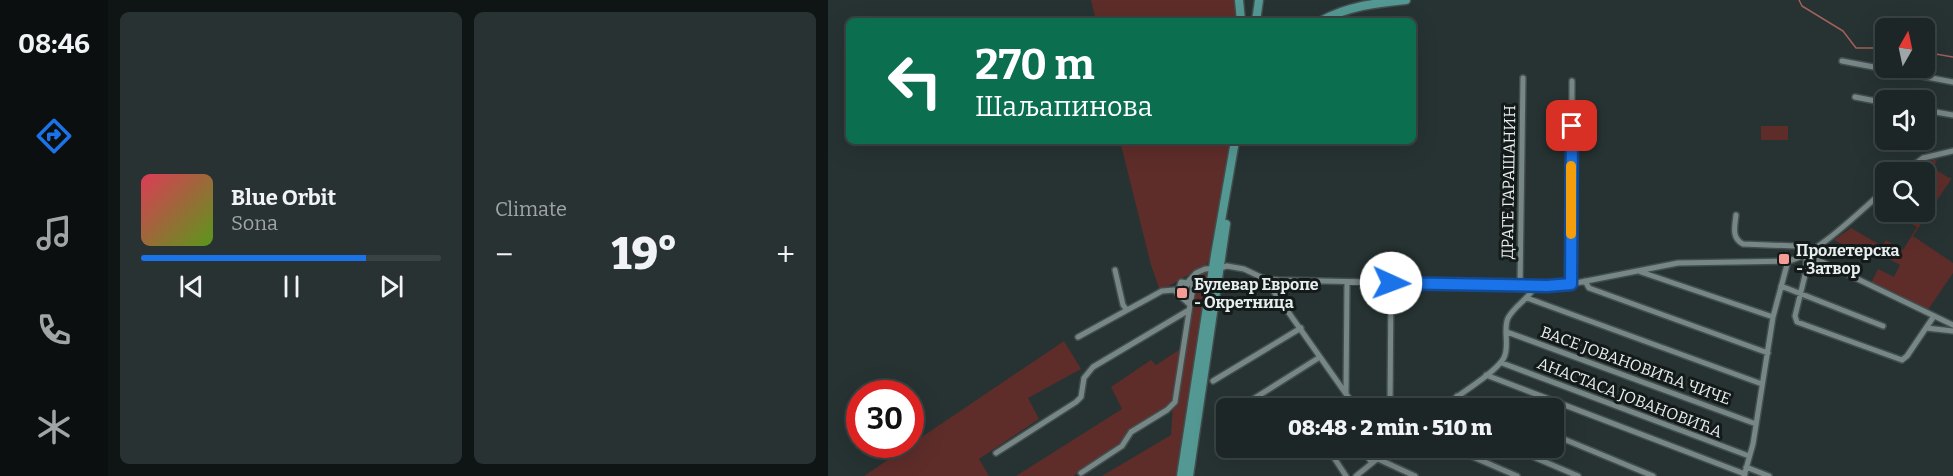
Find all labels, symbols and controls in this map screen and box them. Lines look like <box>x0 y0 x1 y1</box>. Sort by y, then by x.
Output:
north arrow <box>1875 18 1935 78</box>
map controls <box>1875 18 1935 222</box>
text: 08:46 <box>18 28 90 60</box>
text: 270 m <box>975 40 1095 90</box>
icon: left <box>876 42 954 120</box>
button: sound <box>1875 90 1935 150</box>
text: Шаљапинова <box>975 91 1153 123</box>
pin <box>1546 100 1597 151</box>
street label: ДРАГЕ ГАРАШАНИН <box>1498 105 1519 259</box>
icon: arrive <box>1555 109 1588 142</box>
icon: directions <box>33 115 75 157</box>
button: search <box>1875 162 1935 222</box>
text: Blue Orbit <box>231 184 336 211</box>
text: Climate <box>495 197 567 221</box>
text: Sona <box>231 211 278 235</box>
icon: music <box>33 212 75 254</box>
text: 19° <box>612 227 678 281</box>
text: − <box>495 235 513 275</box>
text: + <box>776 235 795 275</box>
place label: Пролетерска - Затвор <box>1796 241 1899 278</box>
position arrow <box>1359 251 1423 315</box>
marker: Пролетерска - Затвор <box>1777 252 1791 266</box>
icon: previous <box>175 270 208 303</box>
icon: pause <box>275 270 308 303</box>
icon: next <box>375 270 408 303</box>
place label: Булевар Европе - Окретница <box>1194 275 1319 312</box>
marker: Булевар Европе - Окретница <box>1175 286 1189 300</box>
icon: phone <box>33 309 75 351</box>
street label: ВАСЕ ЈОВАНОВИЋА ЧИЧЕ <box>1538 322 1733 409</box>
street label: АНАСТАСА ЈОВАНОВИЋА <box>1535 353 1725 442</box>
speed limit sign: 30 <box>846 380 924 458</box>
icon: climate <box>33 406 75 448</box>
text: 08:48 · 2 min · 510 m <box>1288 414 1492 441</box>

